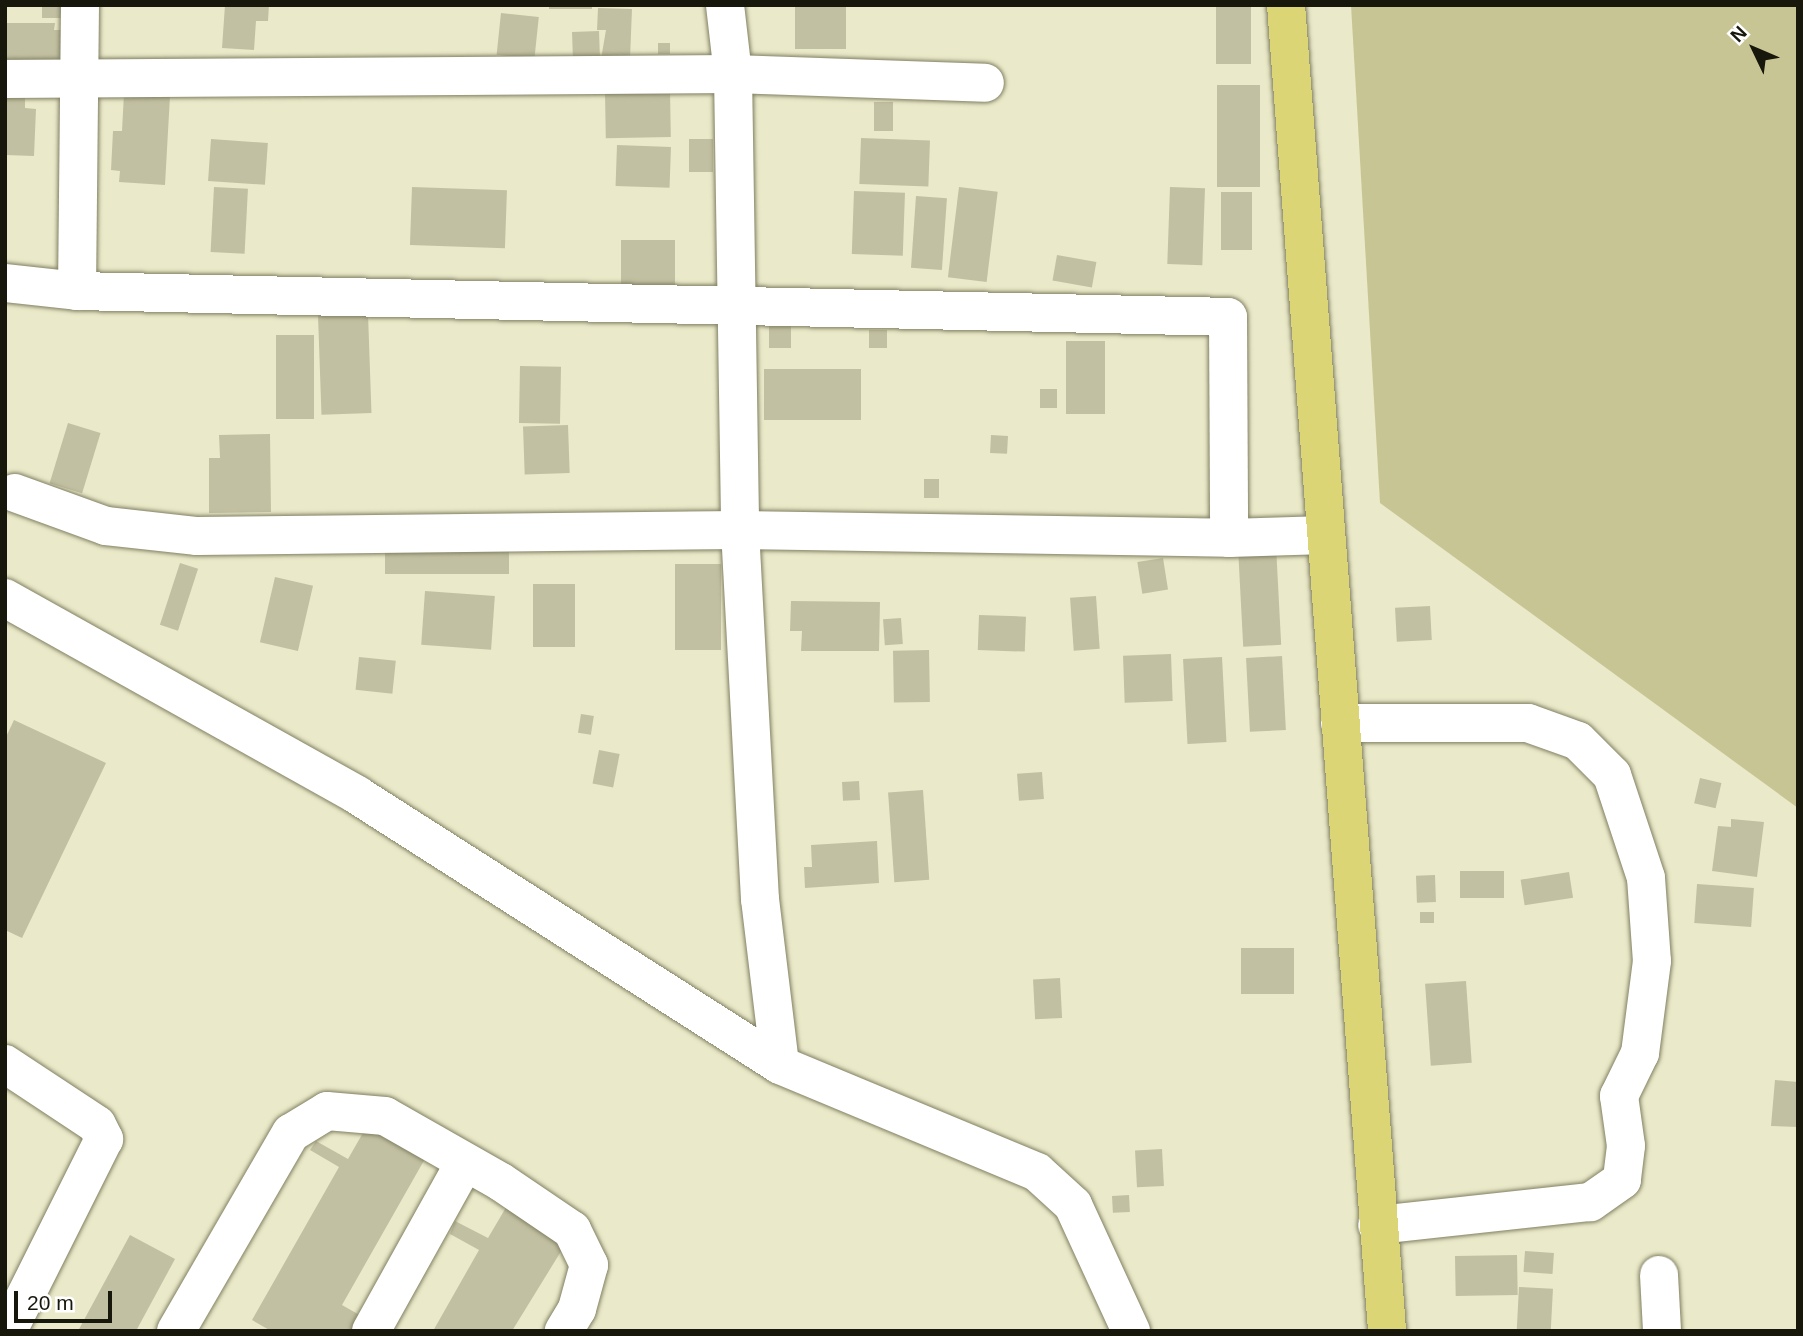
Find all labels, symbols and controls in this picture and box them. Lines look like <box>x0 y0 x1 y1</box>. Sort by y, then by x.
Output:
north arrow <box>1719 14 1789 84</box>
text: N <box>1726 22 1751 46</box>
scale bar <box>18 1276 116 1320</box>
text: 20 m <box>27 1291 74 1314</box>

